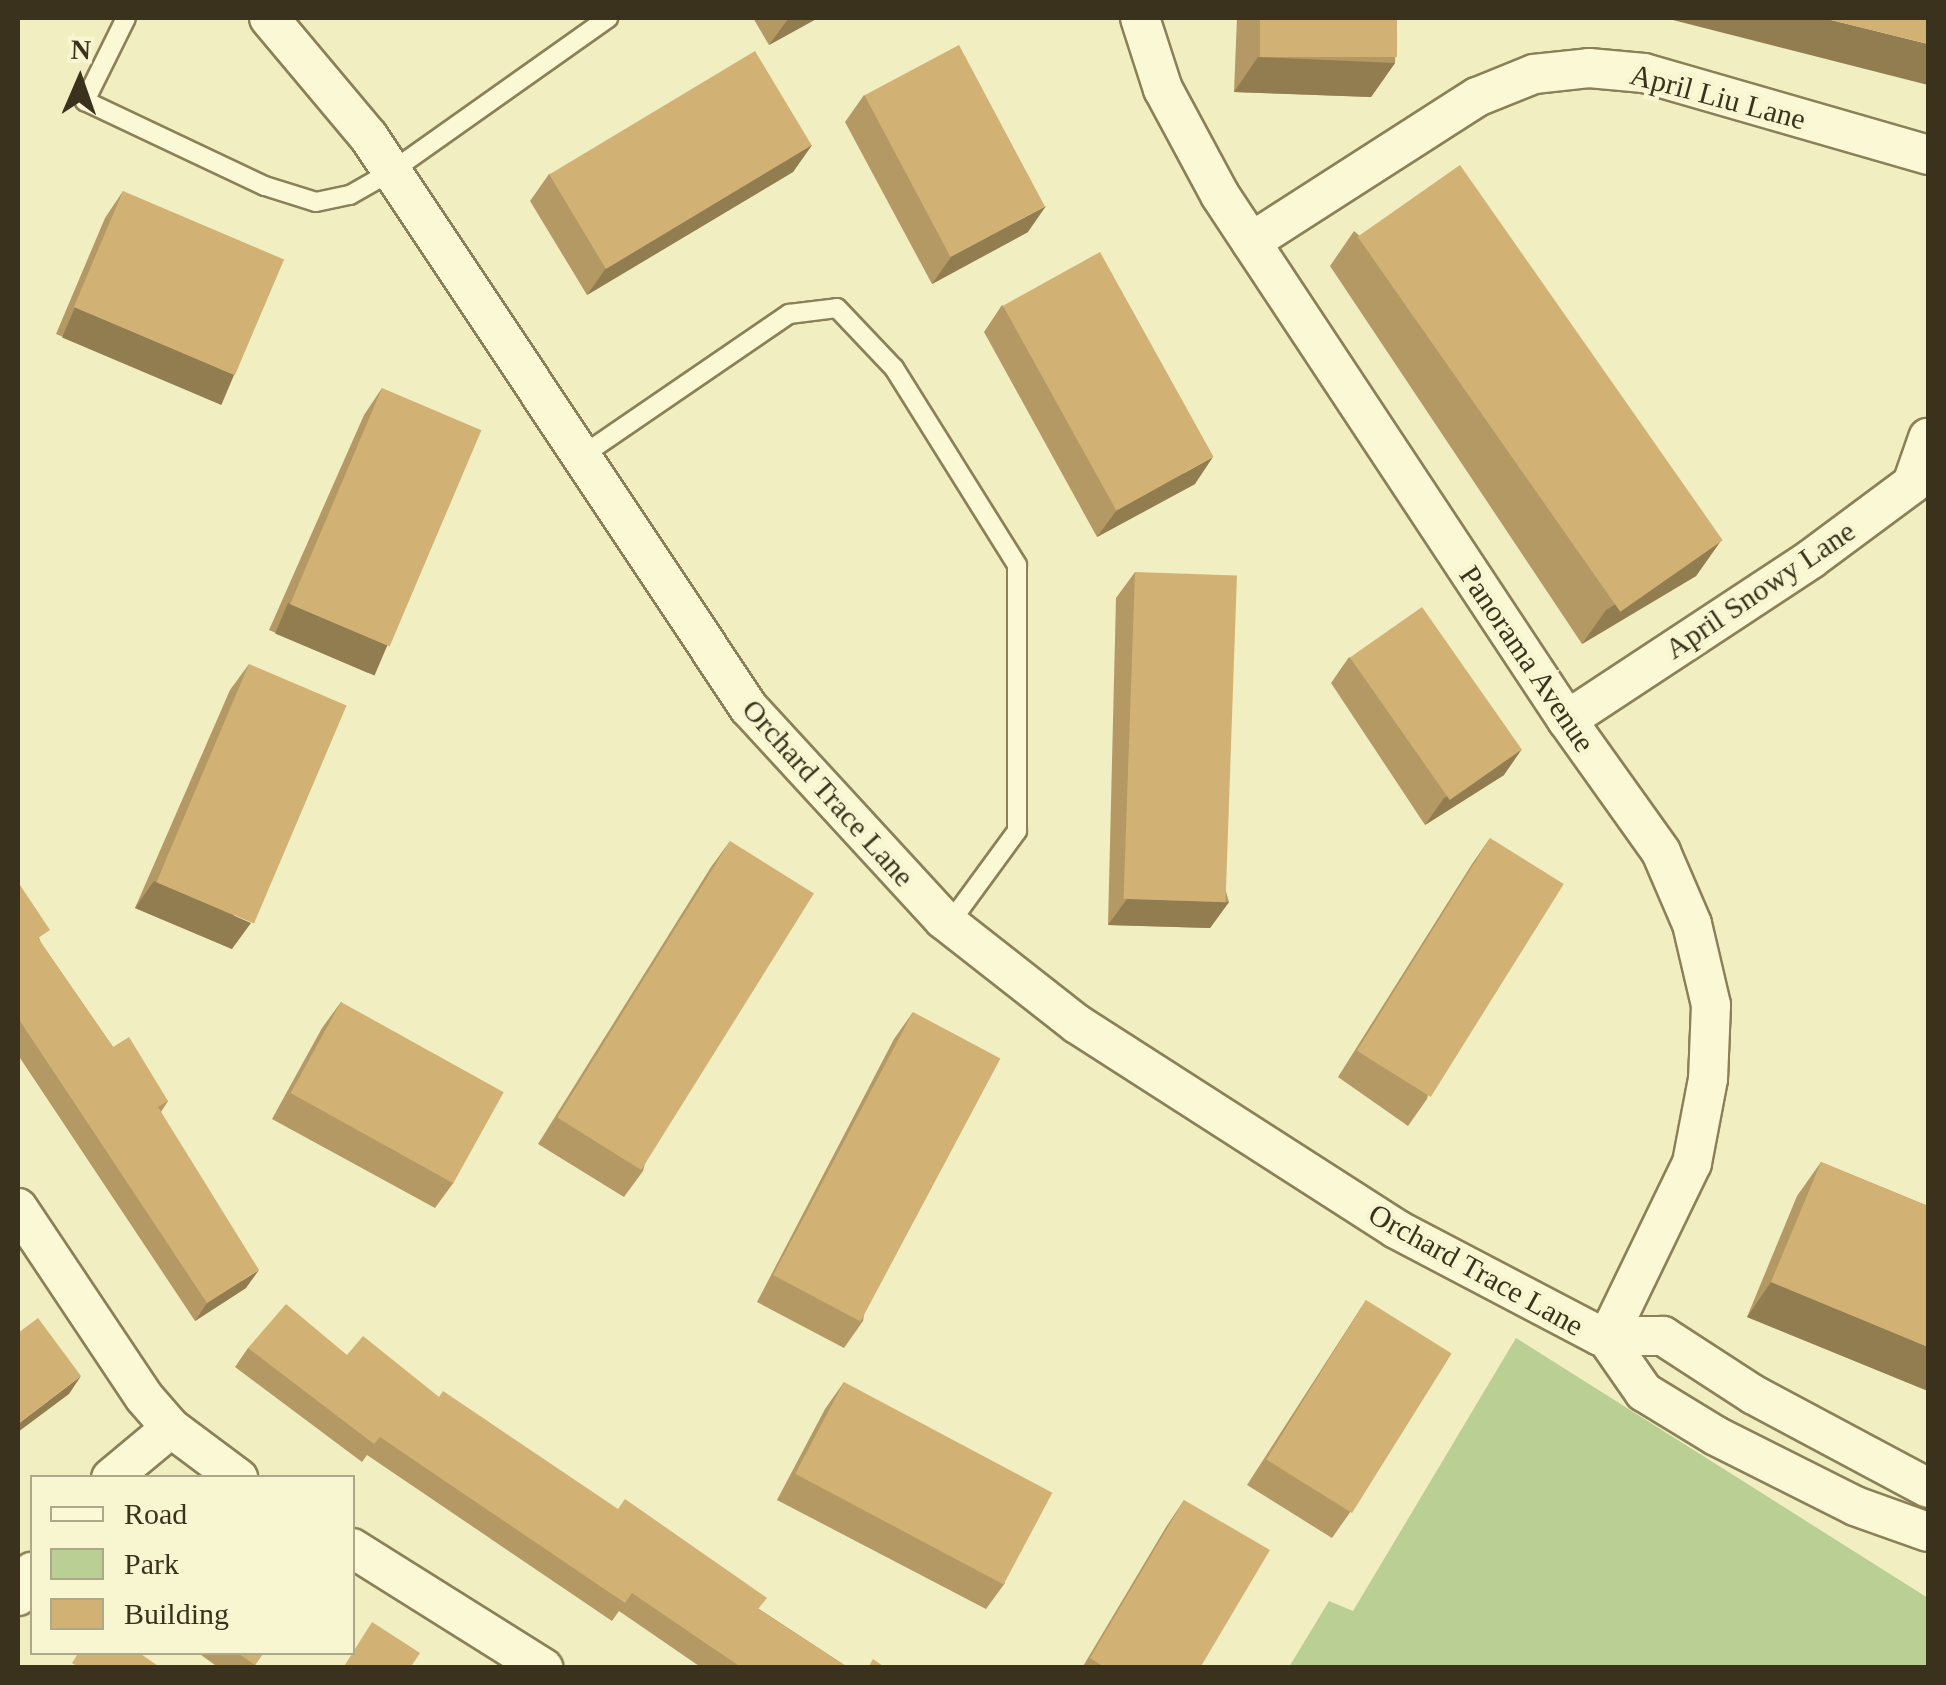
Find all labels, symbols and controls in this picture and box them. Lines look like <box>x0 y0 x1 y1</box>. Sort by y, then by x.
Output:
north arrow <box>30 30 130 130</box>
text: N <box>70 34 92 65</box>
street label: April Liu Lane <box>1626 56 1810 138</box>
street label: April Snowy Lane <box>1658 513 1862 667</box>
street label: Panorama Avenue <box>1451 558 1603 760</box>
street label: Orchard Trace Lane <box>734 692 922 894</box>
street label: Orchard Trace Lane <box>1362 1196 1590 1344</box>
legend <box>30 1475 355 1655</box>
text: Road <box>124 1497 187 1530</box>
text: Park <box>124 1547 179 1580</box>
text: Building <box>124 1597 229 1630</box>

